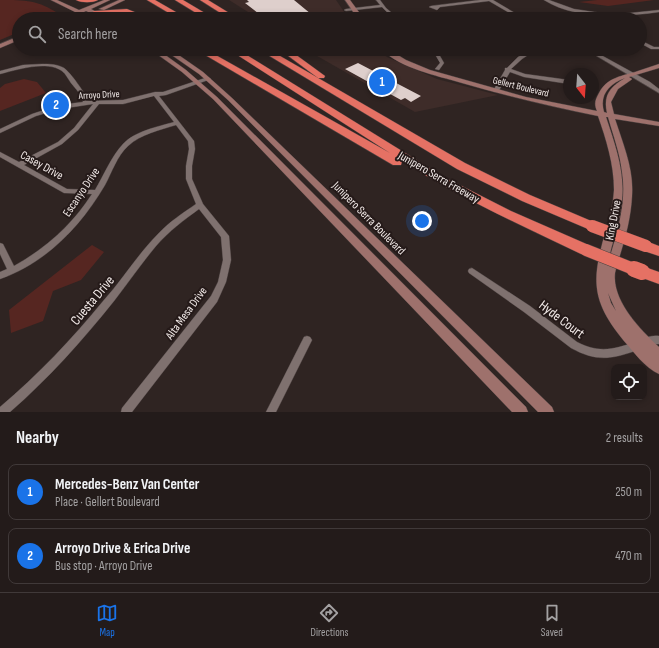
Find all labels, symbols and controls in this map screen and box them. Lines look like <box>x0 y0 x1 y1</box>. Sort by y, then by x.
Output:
search box <box>12 12 647 56</box>
icon: search <box>26 23 48 45</box>
text: Search here <box>58 25 118 44</box>
pin: 1 <box>369 67 395 97</box>
north arrow <box>563 68 599 104</box>
street label: Gellert Boulevard <box>491 74 550 100</box>
street label: Arroyo Drive <box>77 88 120 102</box>
pin: 2 <box>43 90 69 120</box>
street label: Casey Drive <box>18 148 66 183</box>
street label: Junipero Serra Freeway <box>395 148 482 207</box>
street label: Escanyo Drive <box>60 165 103 220</box>
street label: Junipero Serra Boulevard <box>328 178 408 258</box>
street label: King Drive <box>602 199 625 241</box>
your location <box>412 211 432 231</box>
street label: Cuesta Drive <box>67 272 118 329</box>
street label: Alta Mesa Drive <box>162 284 211 343</box>
street label: Hyde Court <box>535 297 588 342</box>
map controls <box>611 364 647 400</box>
button: locate <box>611 364 647 400</box>
text: Nearby <box>16 428 59 448</box>
text: 2 results <box>606 430 643 446</box>
text: Mercedes-Benz Van Center <box>55 475 200 494</box>
text: 1 <box>27 484 33 500</box>
text: 250 m <box>615 484 642 500</box>
text: Place · Gellert Boulevard <box>55 494 160 510</box>
text: Arroyo Drive & Erica Drive <box>55 539 190 558</box>
text: 2 <box>27 548 33 564</box>
text: 470 m <box>615 548 642 564</box>
text: Bus stop · Arroyo Drive <box>55 558 152 574</box>
tab: Map <box>96 602 118 639</box>
tab: Directions <box>311 602 348 639</box>
tab: Saved <box>541 602 563 639</box>

